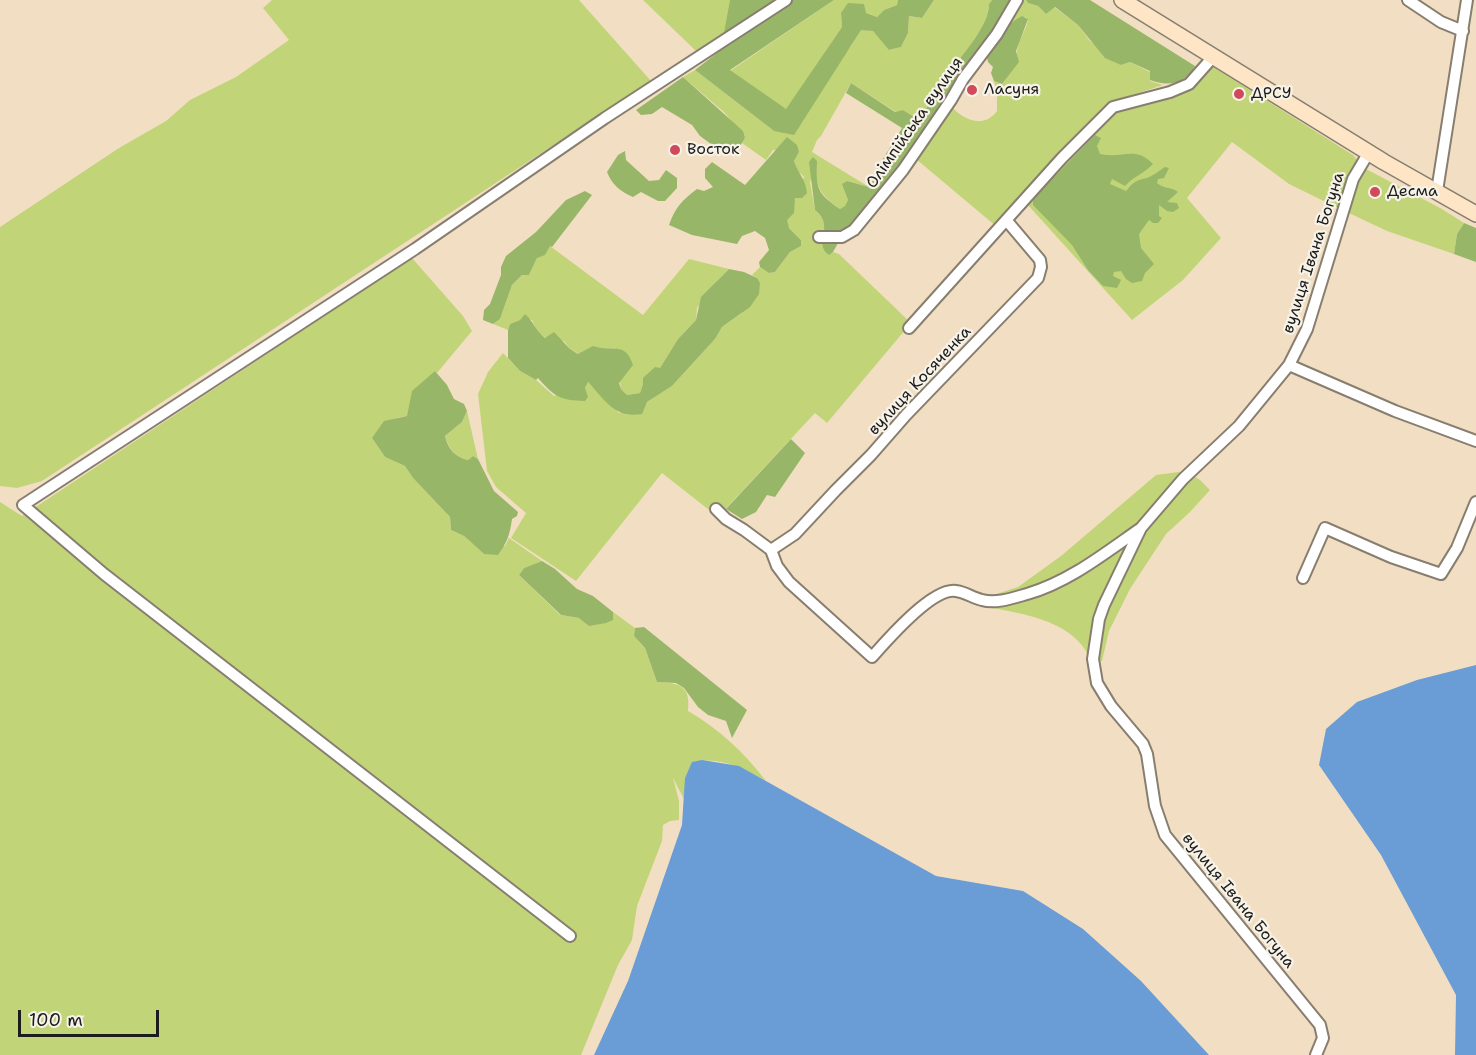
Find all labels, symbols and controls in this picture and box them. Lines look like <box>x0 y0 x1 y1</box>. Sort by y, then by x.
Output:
street label: Олімпійська вулиця <box>862 54 968 192</box>
place label: Ласуня <box>984 80 1039 100</box>
marker: Ласуня <box>965 83 979 97</box>
place label: ДРСУ <box>1251 84 1292 104</box>
marker: ДРСУ <box>1232 87 1246 101</box>
place label: Восток <box>687 140 740 160</box>
marker: Восток <box>668 143 682 157</box>
street label: вулиця Івана Богуна <box>1279 170 1349 336</box>
place label: Десма <box>1387 182 1438 202</box>
marker: Десма <box>1368 185 1382 199</box>
street label: вулиця Косяченка <box>865 323 975 439</box>
street label: вулиця Івана Богуна <box>1178 830 1298 972</box>
scale bar <box>21 998 162 1036</box>
text: 100 m <box>29 1008 83 1032</box>

